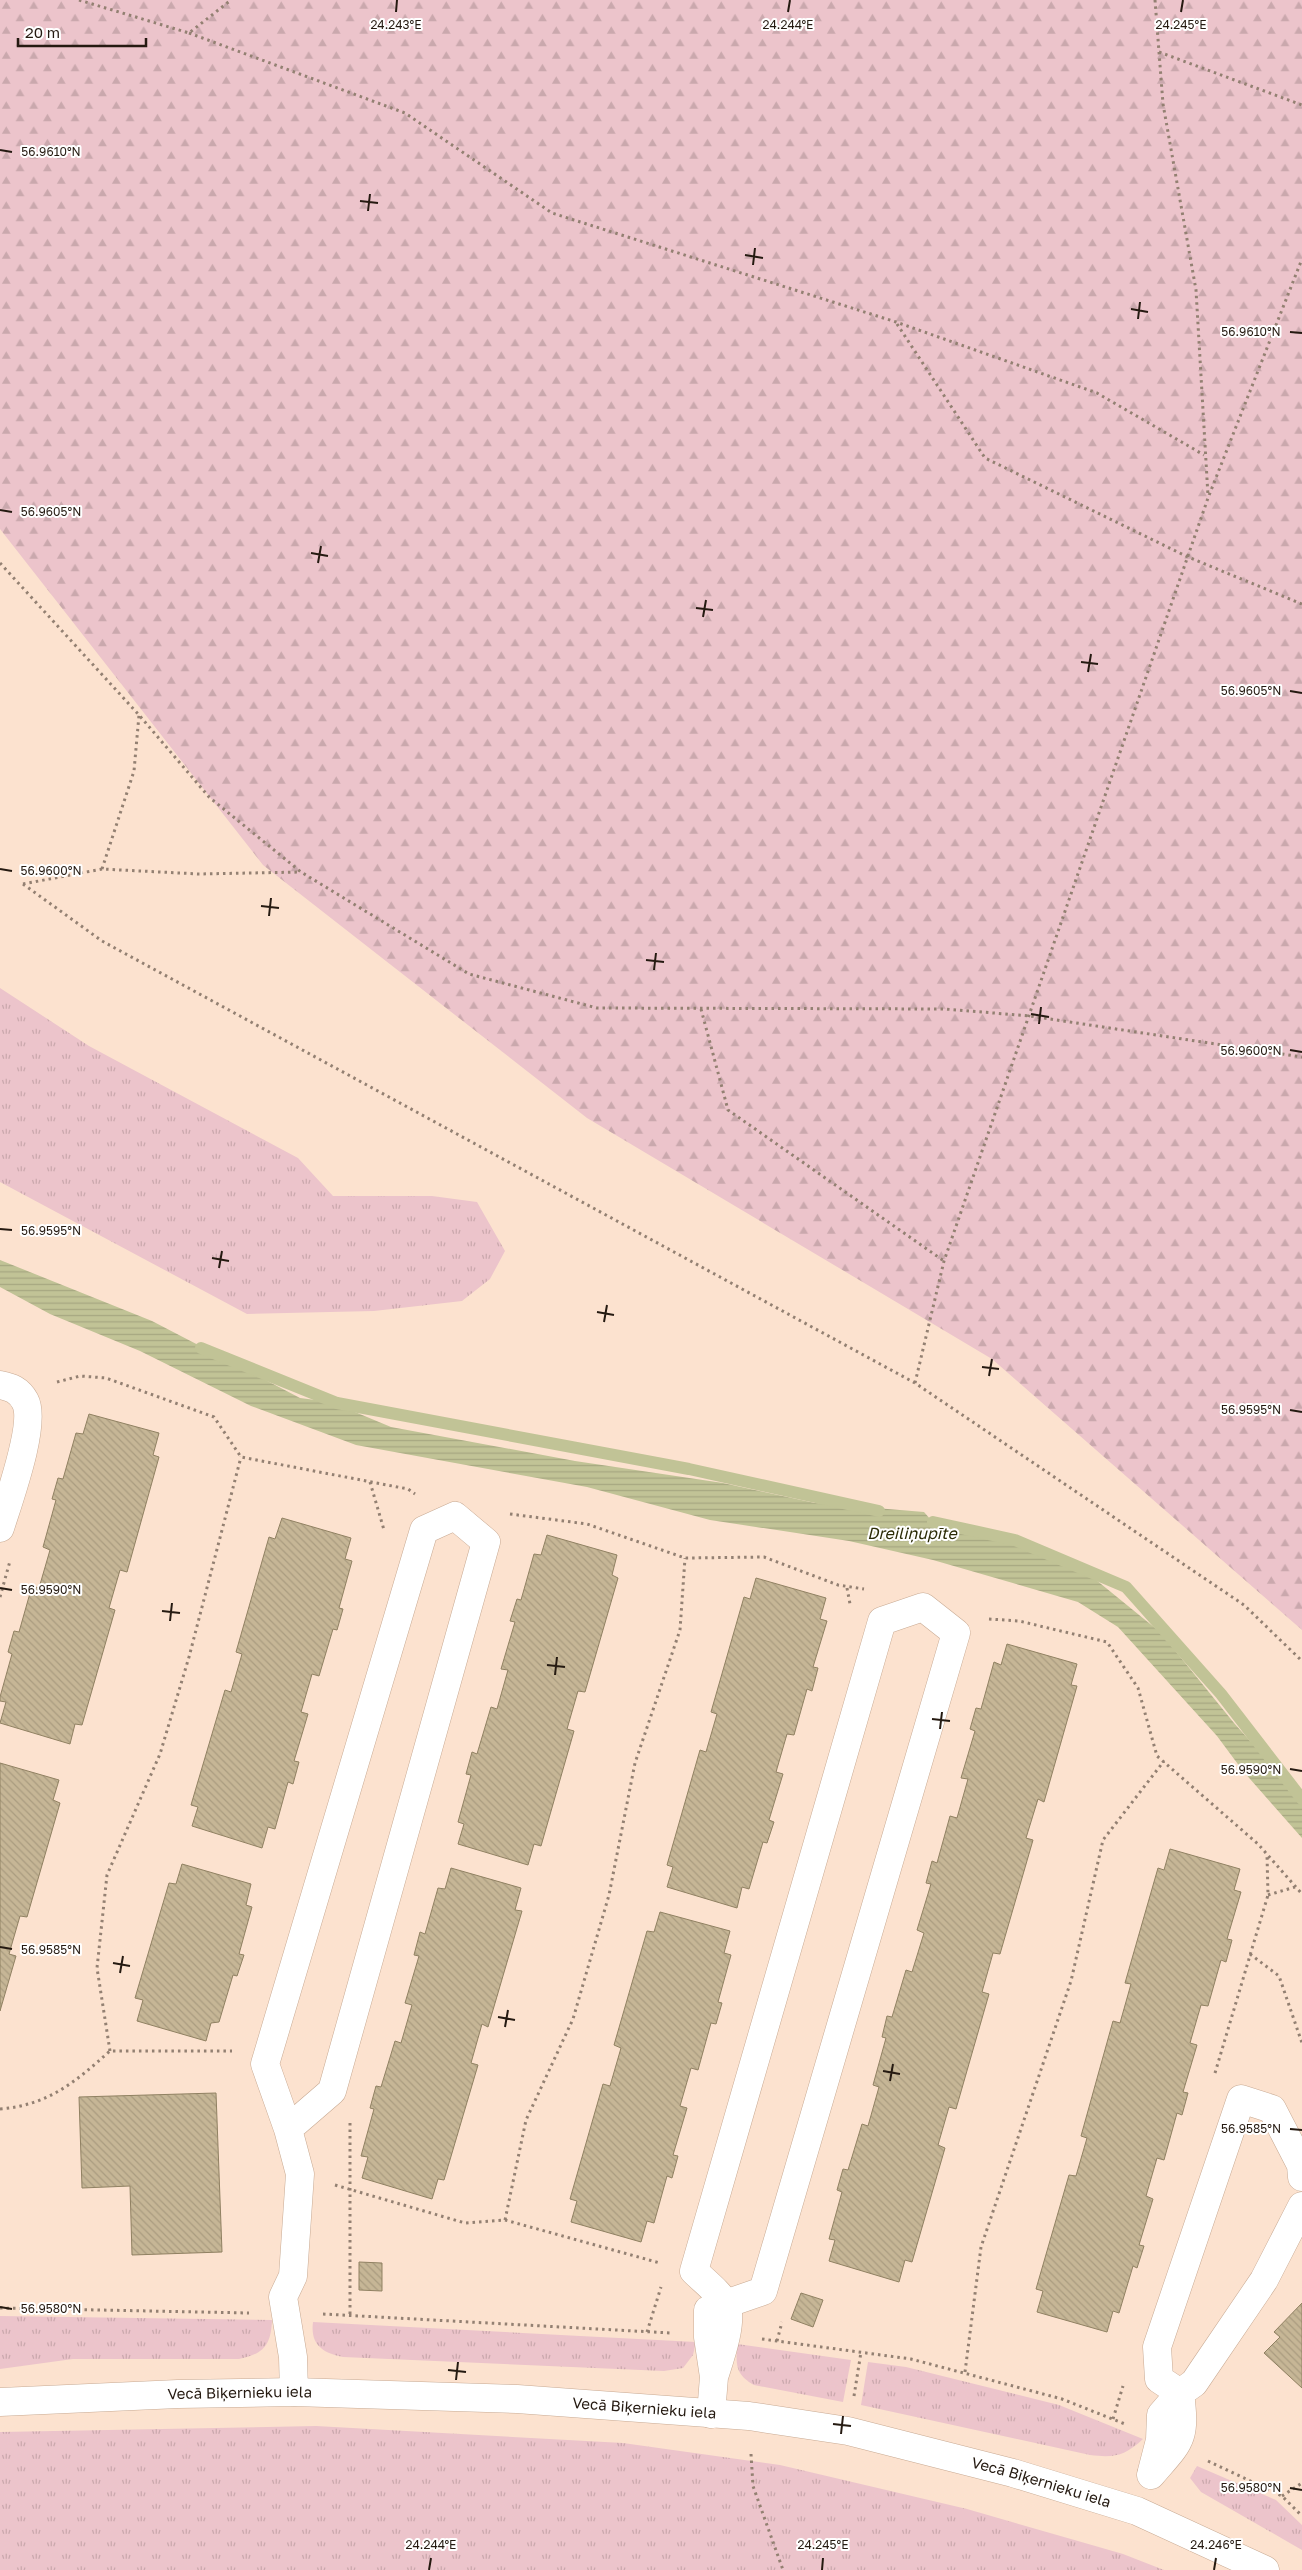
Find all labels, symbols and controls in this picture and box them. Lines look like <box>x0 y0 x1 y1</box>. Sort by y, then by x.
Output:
scale bar <box>18 15 145 47</box>
text: 24.243°E <box>370 17 422 32</box>
text: 24.244°E <box>763 17 813 32</box>
text: 24.245°E <box>1155 17 1207 32</box>
text: 20 m <box>25 23 60 41</box>
text: 56.9610°N <box>21 144 81 159</box>
text: 56.9610°N <box>1221 324 1281 339</box>
text: 56.9605°N <box>21 504 81 519</box>
text: 56.9605°N <box>1221 683 1281 698</box>
text: 56.9600°N <box>20 863 82 878</box>
text: 56.9600°N <box>1220 1043 1282 1058</box>
text: 56.9595°N <box>21 1223 81 1238</box>
text: 56.9595°N <box>1221 1402 1281 1417</box>
water label: Dreiliņupīte <box>867 1523 959 1543</box>
text: 56.9590°N <box>21 1582 81 1597</box>
text: 56.9590°N <box>1221 1762 1281 1777</box>
text: 56.9585°N <box>21 1942 81 1957</box>
text: 56.9585°N <box>1221 2121 1281 2136</box>
text: 56.9580°N <box>21 2301 81 2316</box>
street label: Vecā Biķernieku iela <box>167 2382 312 2402</box>
street label: Vecā Biķernieku iela <box>572 2393 717 2422</box>
street label: Vecā Biķernieku iela <box>970 2453 1113 2511</box>
text: 56.9580°N <box>1221 2480 1281 2495</box>
text: 24.244°E <box>406 2537 456 2552</box>
text: 24.245°E <box>797 2537 849 2552</box>
text: 24.246°E <box>1190 2537 1242 2552</box>

